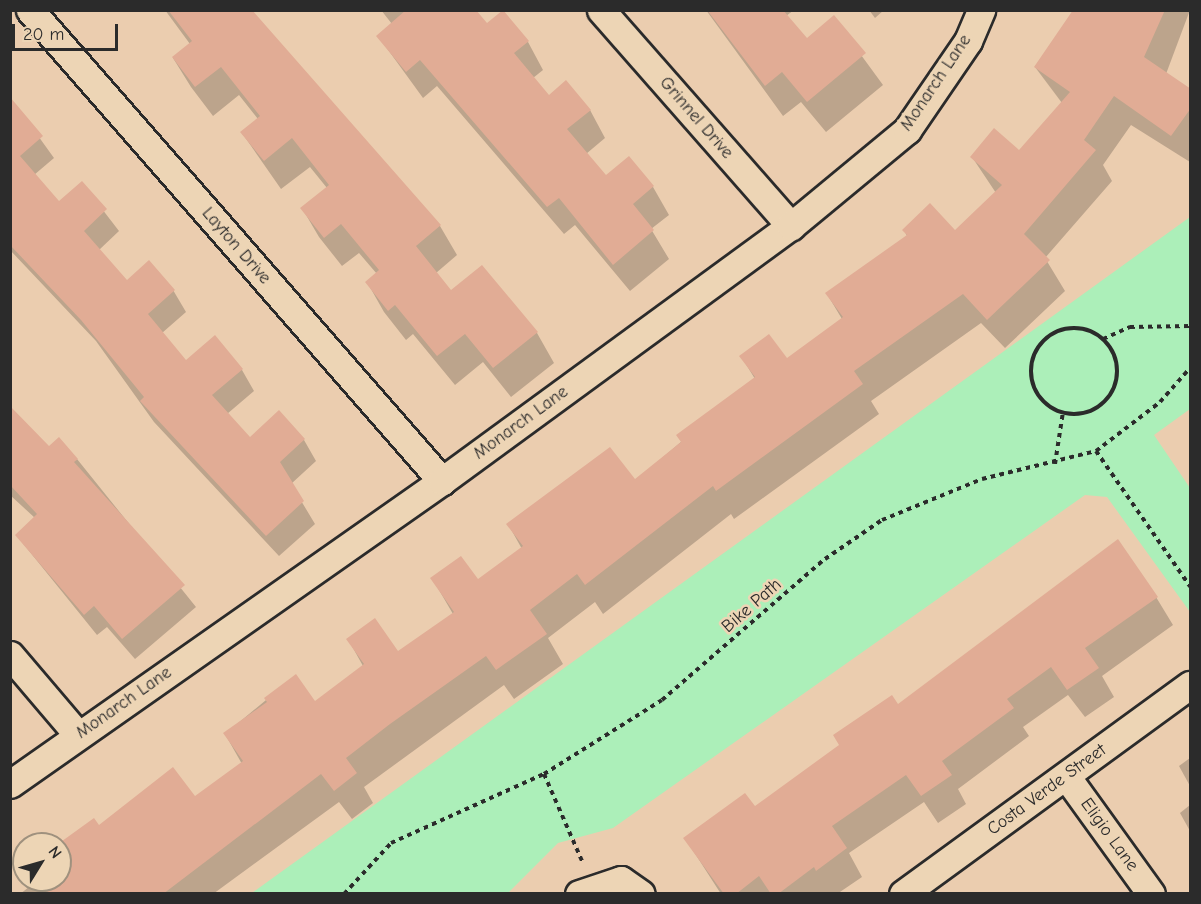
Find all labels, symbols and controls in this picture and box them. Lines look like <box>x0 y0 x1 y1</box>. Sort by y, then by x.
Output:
scale bar <box>15 12 122 50</box>
text: 20 m <box>23 24 64 45</box>
street label: Monarch Lane <box>896 31 976 135</box>
street label: Grinnel Drive <box>654 73 738 163</box>
street label: Layton Drive <box>197 203 275 289</box>
street label: Monarch Lane <box>469 381 573 465</box>
street label: Bike Path <box>718 574 786 638</box>
street label: Monarch Lane <box>72 662 176 744</box>
street label: Costa Verde Street <box>983 740 1111 840</box>
street label: Eligio Lane <box>1075 794 1143 876</box>
north arrow <box>12 832 72 892</box>
text: N <box>44 843 65 862</box>

